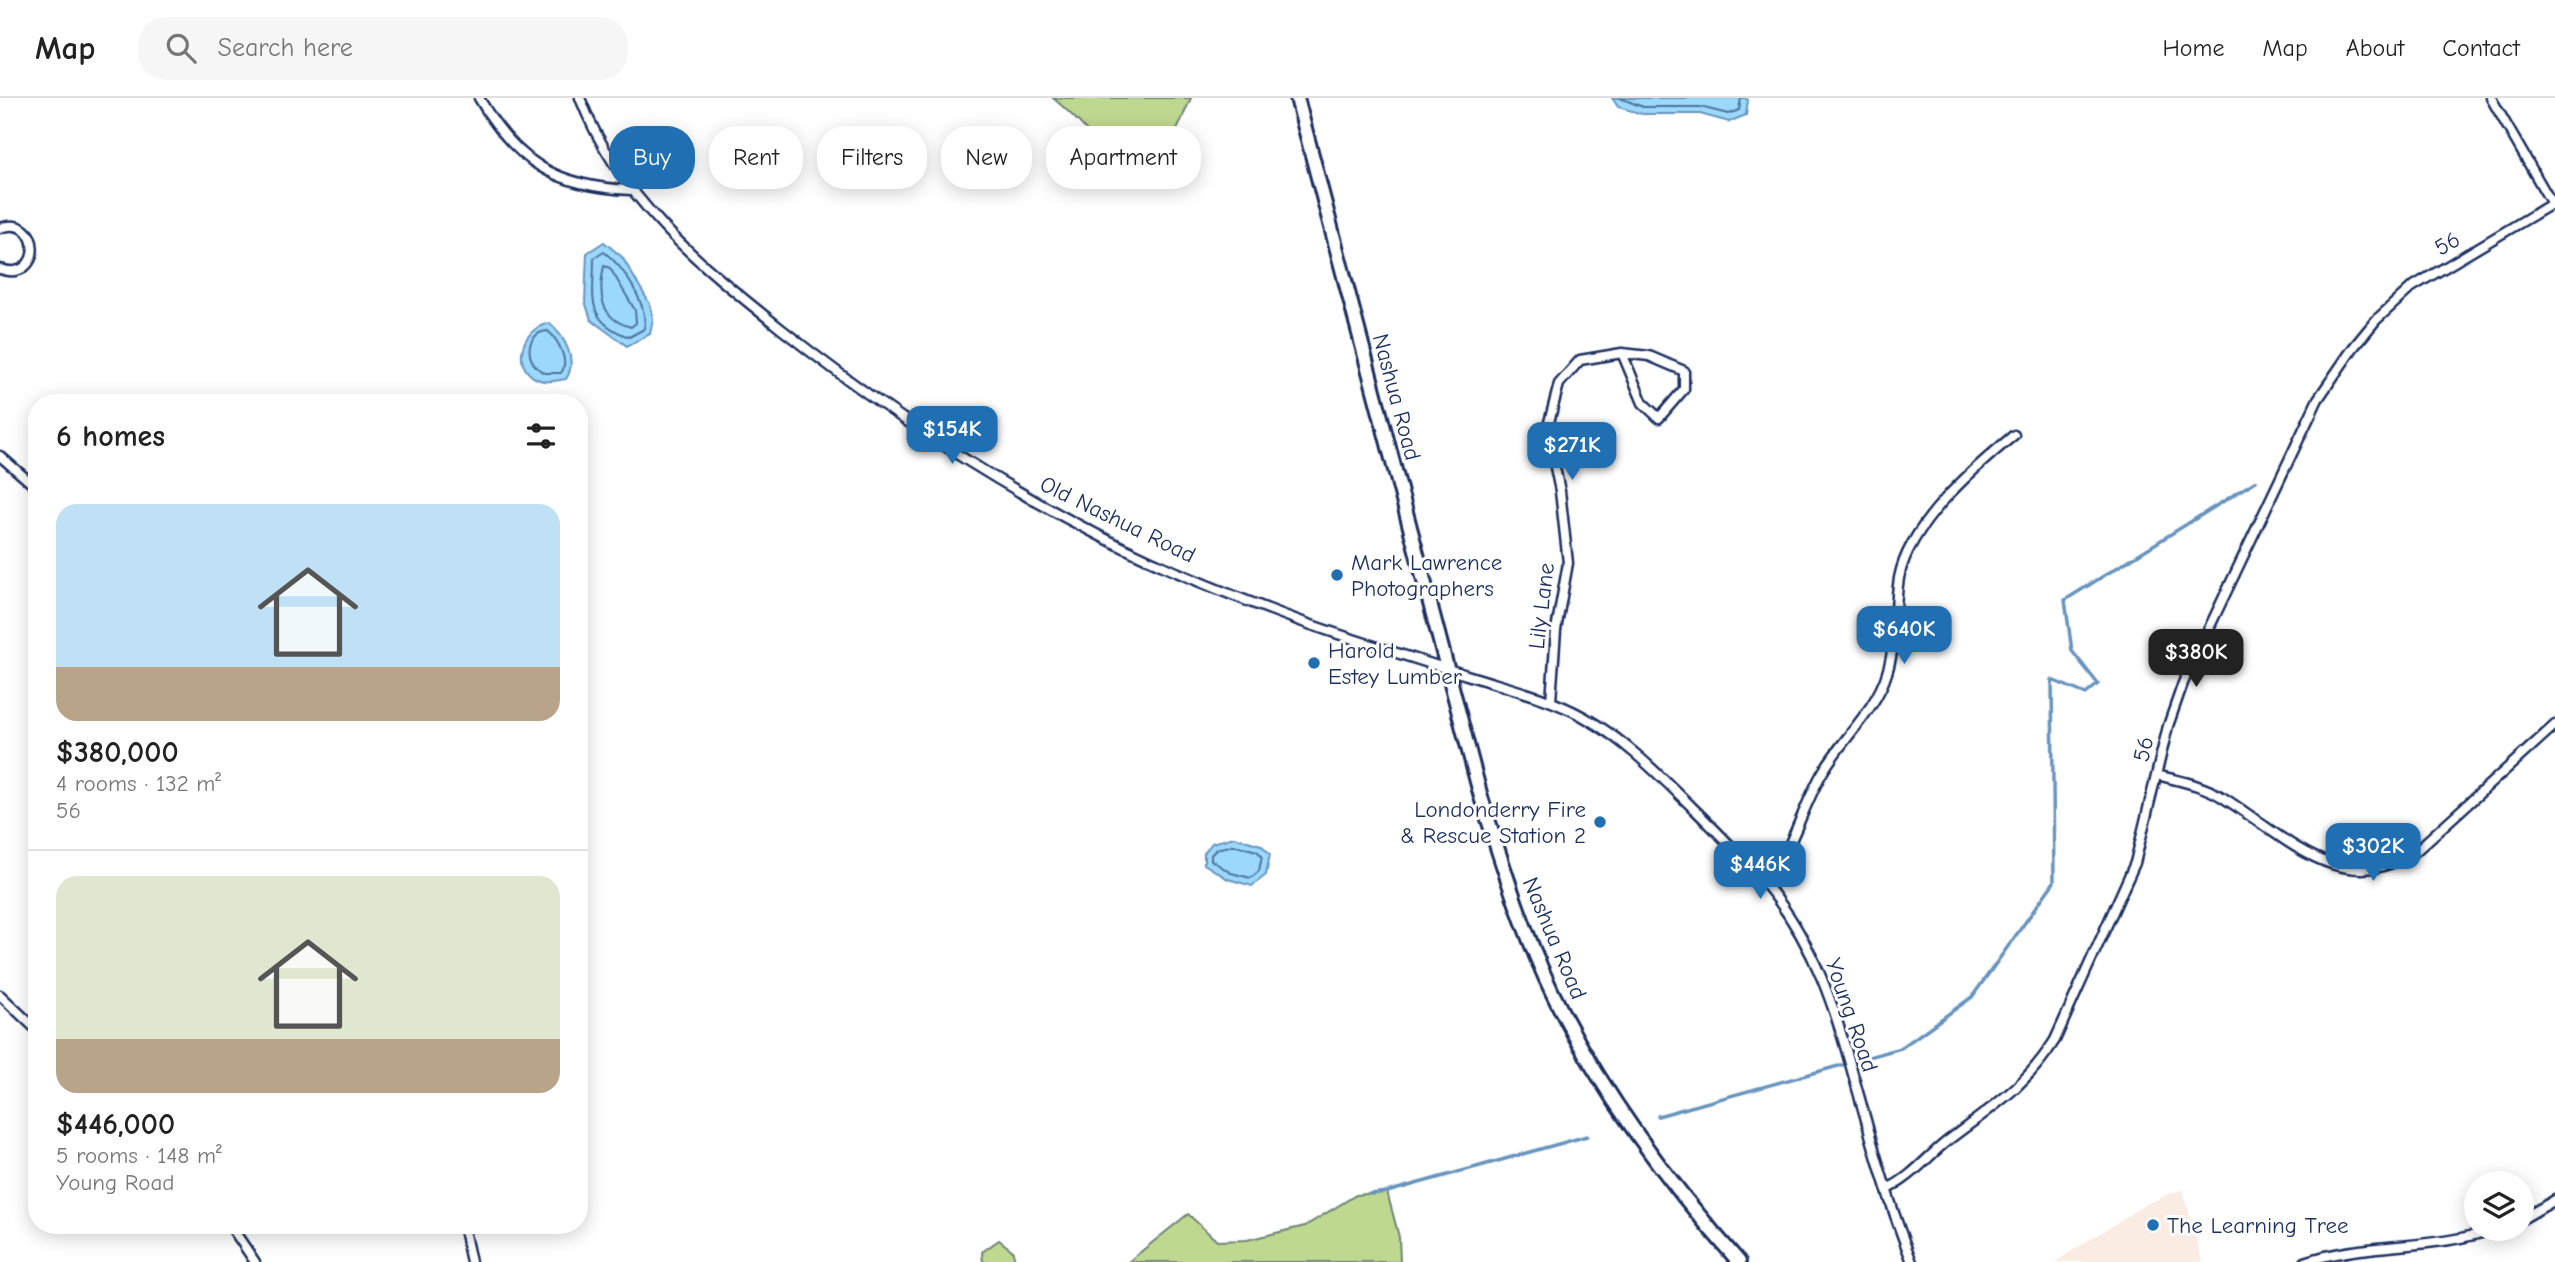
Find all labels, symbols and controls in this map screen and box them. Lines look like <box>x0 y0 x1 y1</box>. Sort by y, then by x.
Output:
search box <box>138 17 628 80</box>
text: Map <box>35 29 96 67</box>
icon: search <box>162 29 200 67</box>
text: Search here <box>218 33 353 63</box>
text: Home <box>2163 34 2224 62</box>
text: Map <box>2262 34 2308 62</box>
text: About <box>2346 34 2404 62</box>
text: Contact <box>2442 34 2520 62</box>
chip: Buy <box>609 126 695 189</box>
chip: Rent <box>709 126 803 189</box>
chip: Filters <box>817 126 927 189</box>
chip: New <box>941 126 1032 189</box>
chip: Apartment <box>1046 126 1201 189</box>
street label: 56 <box>2430 226 2465 261</box>
street label: Nashua Road <box>1367 331 1426 463</box>
pin: $154K <box>903 406 1001 466</box>
text: $154K <box>923 415 981 442</box>
icon: filters <box>522 417 560 455</box>
text: 6 homes <box>56 419 165 454</box>
pin: $271K <box>1523 422 1621 482</box>
text: $271K <box>1543 431 1601 458</box>
street label: Old Nashua Road <box>1036 470 1200 569</box>
icon: home <box>245 549 371 675</box>
place label: Mark Lawrence Photographers <box>1351 549 1502 602</box>
street label: Lily Lane <box>1523 561 1560 651</box>
marker: Mark Lawrence Photographers <box>1329 567 1345 583</box>
pin: $640K <box>1855 606 1953 666</box>
text: $640K <box>1873 615 1935 642</box>
pin: $380K <box>2147 630 2245 689</box>
place label: Harold Estey Lumber <box>1328 637 1463 690</box>
text: $380K <box>2164 638 2228 665</box>
marker: Harold Estey Lumber <box>1306 655 1322 671</box>
street label: 56 <box>2128 734 2159 764</box>
text: $380,000 <box>56 735 179 770</box>
text: 4 rooms · 132 m² <box>56 770 221 797</box>
place label: Londonderry Fire & Rescue Station 2 <box>1400 796 1586 849</box>
text: 56 <box>56 797 81 824</box>
marker: Londonderry Fire & Rescue Station 2 <box>1592 814 1608 830</box>
pin: $302K <box>2324 824 2422 883</box>
text: $302K <box>2342 832 2404 859</box>
pin: $446K <box>1711 842 1809 901</box>
text: $446K <box>1730 850 1790 877</box>
street label: Nashua Road <box>1517 873 1592 1003</box>
icon: home <box>245 921 371 1047</box>
street label: Young Road <box>1819 955 1884 1076</box>
text: $446,000 <box>56 1107 175 1142</box>
text: 5 rooms · 148 m² <box>56 1142 222 1169</box>
text: Young Road <box>56 1169 174 1196</box>
map controls <box>2464 1171 2534 1241</box>
button: layers <box>2464 1171 2534 1241</box>
place label: The Learning Tree <box>2167 1212 2348 1239</box>
marker: The Learning Tree <box>2145 1217 2161 1233</box>

